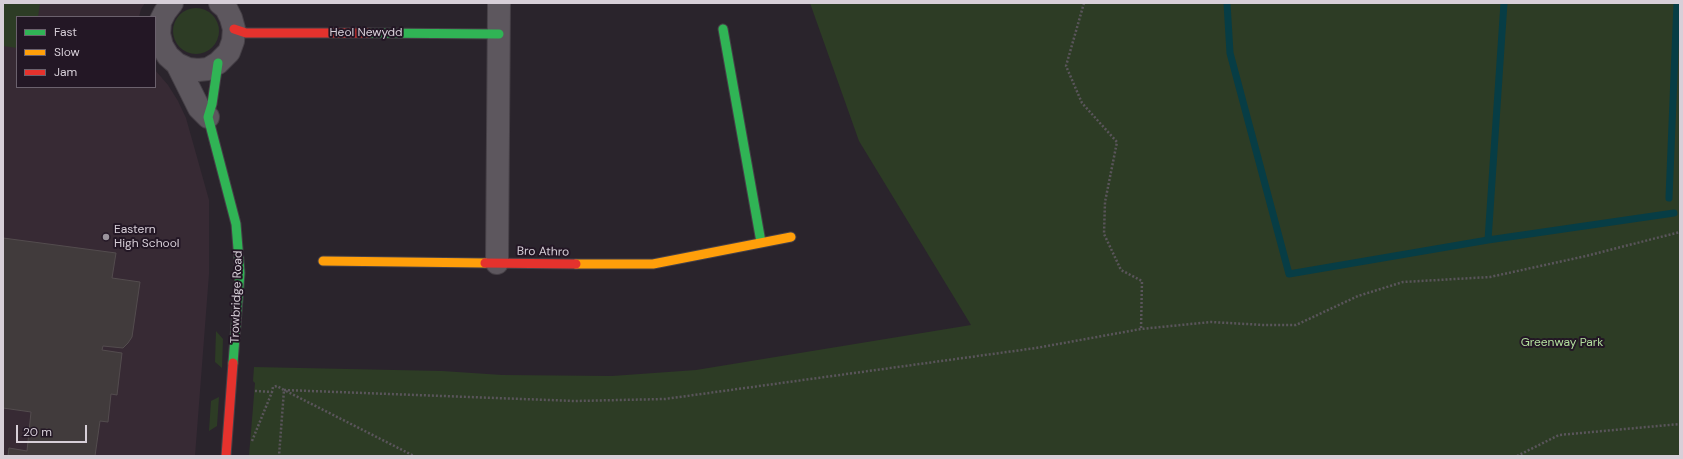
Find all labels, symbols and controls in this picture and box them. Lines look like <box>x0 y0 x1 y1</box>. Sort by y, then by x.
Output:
legend <box>16 16 156 88</box>
text: Fast <box>54 24 77 40</box>
street label: Heol Newydd <box>329 26 403 40</box>
text: Slow <box>54 44 80 60</box>
text: Jam <box>54 64 77 80</box>
place label: Eastern High School <box>114 223 179 251</box>
marker: Eastern High School <box>101 232 111 242</box>
street label: Bro Athro <box>517 244 569 260</box>
street label: Trowbridge Road <box>228 250 246 344</box>
park label: Greenway Park <box>1521 336 1603 350</box>
scale bar <box>18 417 89 443</box>
text: 20 m <box>23 424 52 440</box>

